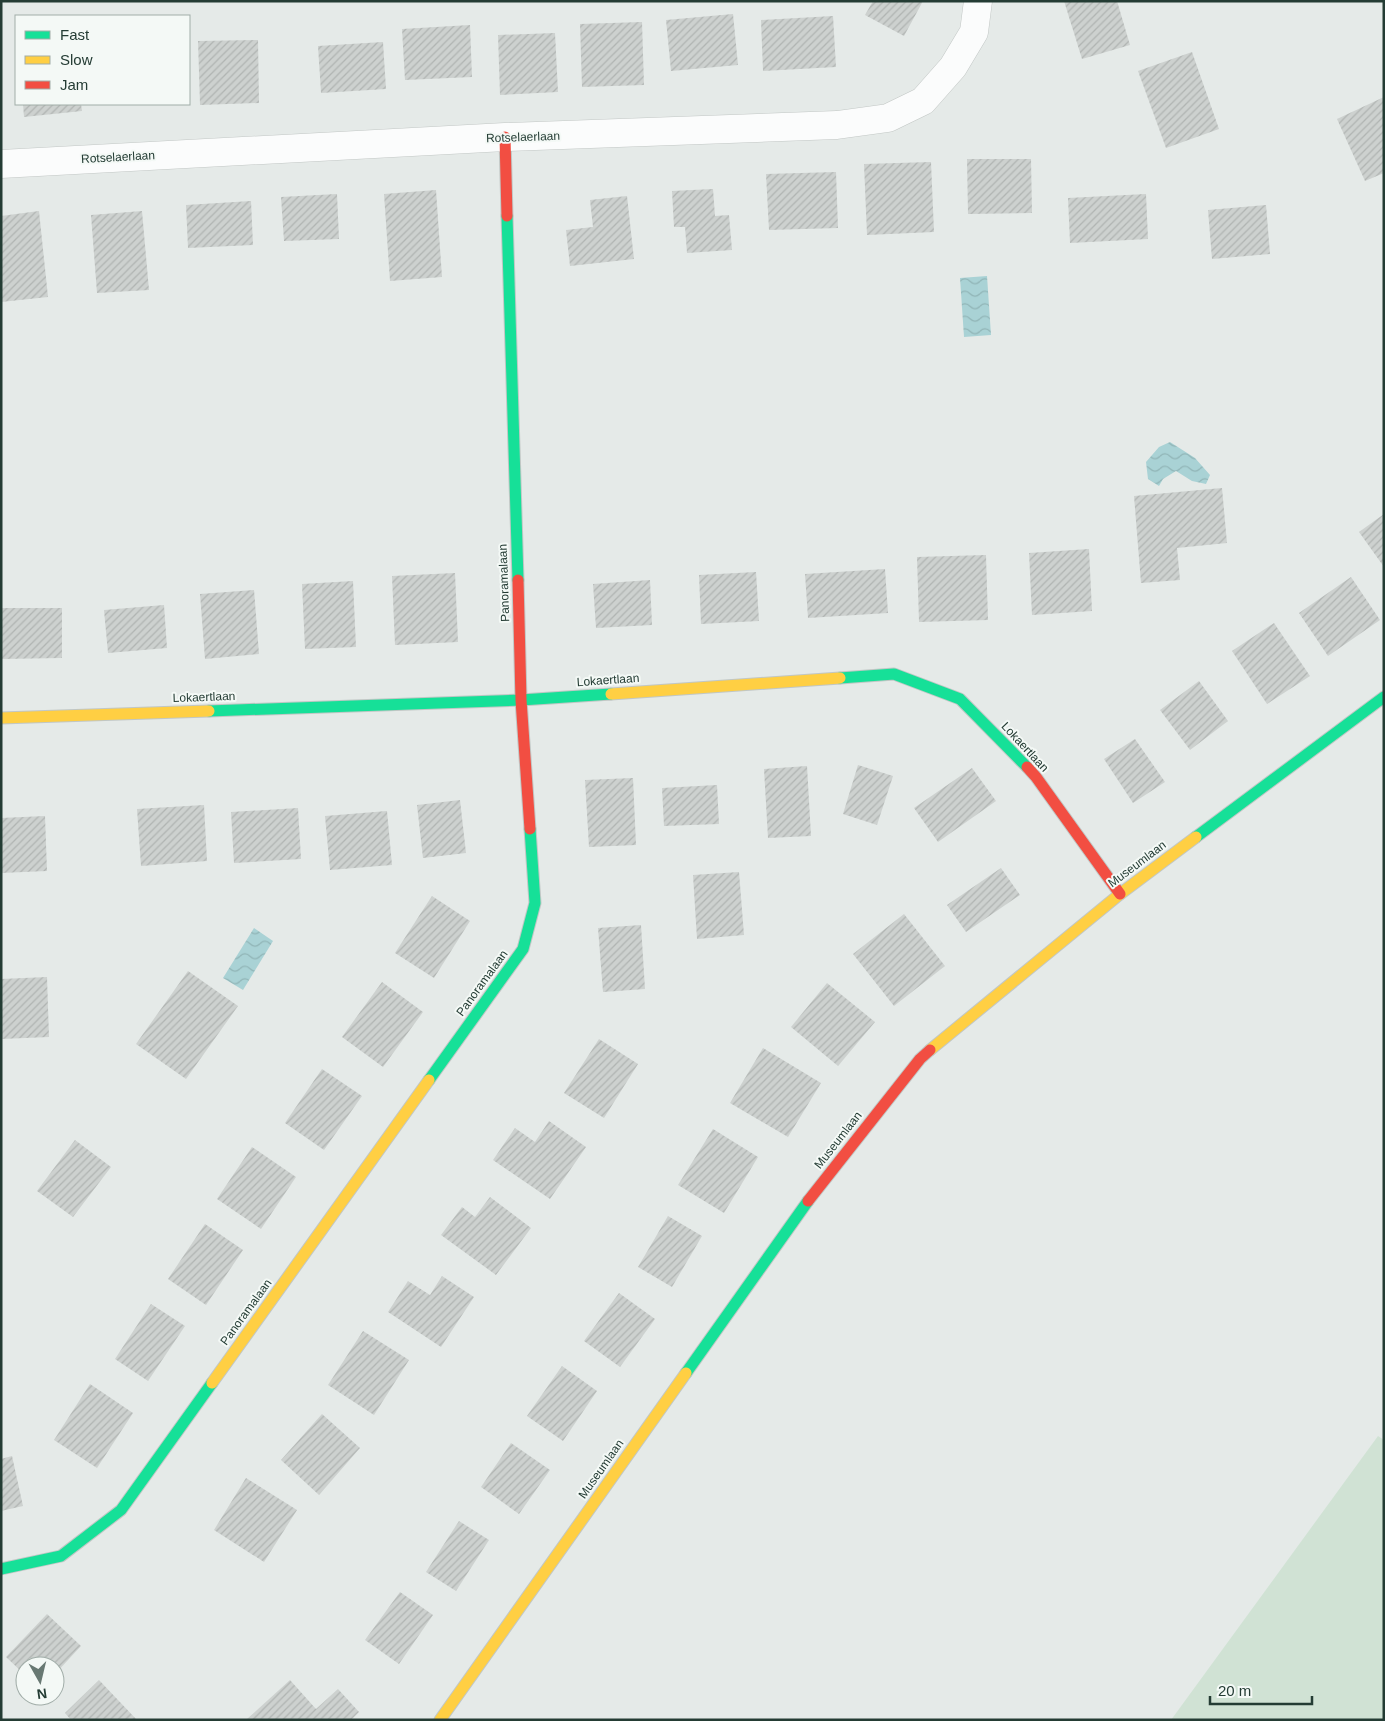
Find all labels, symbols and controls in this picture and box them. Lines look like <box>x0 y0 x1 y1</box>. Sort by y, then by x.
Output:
legend <box>15 15 190 105</box>
text: Fast <box>60 26 90 43</box>
text: Slow <box>60 51 93 68</box>
text: Jam <box>60 76 88 93</box>
street label: Rotselaerlaan <box>486 129 560 145</box>
street label: Rotselaerlaan <box>81 148 155 166</box>
street label: Panoramalaan <box>496 544 512 622</box>
street label: Lokaertlaan <box>576 671 640 689</box>
street label: Lokaertlaan <box>172 689 236 705</box>
street label: Lokaertlaan <box>998 719 1052 775</box>
street label: Museumlaan <box>1105 838 1169 890</box>
street label: Panoramalaan <box>453 947 511 1019</box>
street label: Museumlaan <box>811 1109 865 1171</box>
street label: Panoramalaan <box>217 1276 275 1348</box>
street label: Museumlaan <box>576 1437 626 1501</box>
north arrow <box>15 1656 65 1706</box>
scale bar <box>1210 1674 1312 1706</box>
text: 20 m <box>1218 1682 1251 1699</box>
text: N <box>36 1685 48 1703</box>

